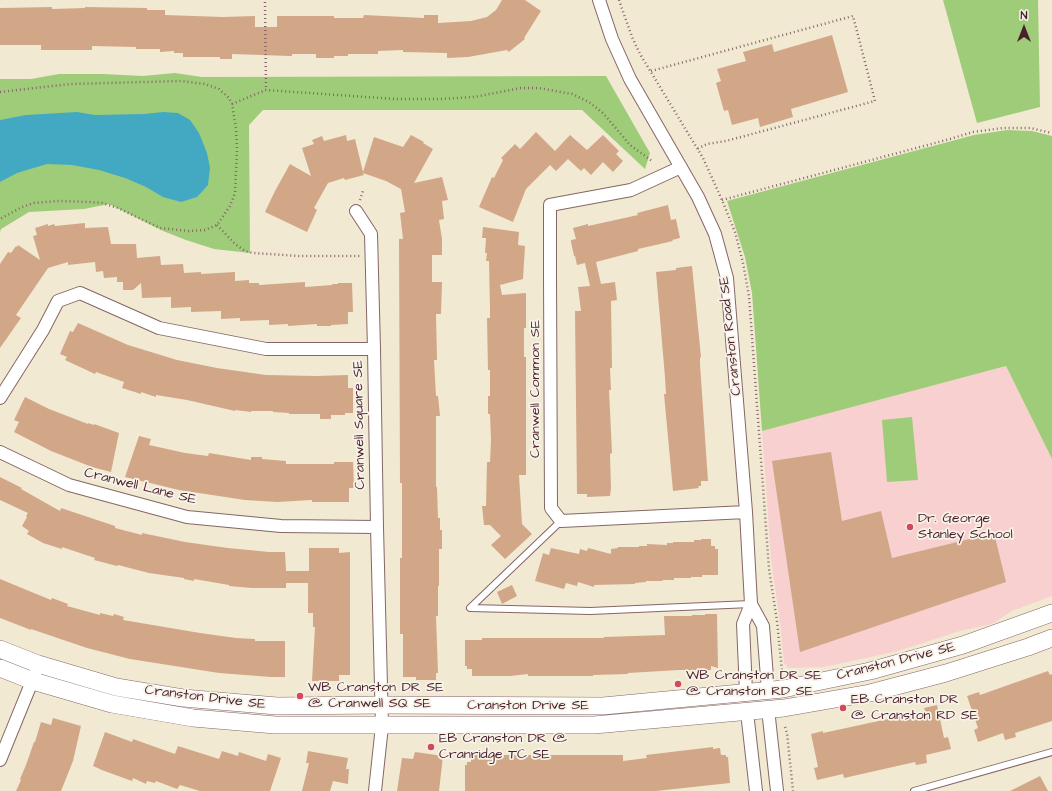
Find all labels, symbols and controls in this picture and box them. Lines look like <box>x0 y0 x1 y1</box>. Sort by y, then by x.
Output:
north arrow <box>1004 8 1044 48</box>
text: N <box>1021 8 1027 23</box>
street label: Cranston Road SE <box>716 275 746 397</box>
street label: Cranwell Common SE <box>528 320 544 458</box>
street label: Cranwell Square SE <box>350 360 370 490</box>
street label: Cranwell Lane SE <box>82 465 198 509</box>
place label: Dr. George Stanley School <box>918 511 1013 544</box>
marker: Dr. George Stanley School <box>905 522 915 532</box>
street label: Cranston Drive SE <box>835 639 957 685</box>
place label: WB Cranston DR SE @ Cranston RD SE <box>686 668 822 700</box>
marker: WB Cranston DR SE @ Cranston RD SE <box>673 679 683 689</box>
place label: WB Cranston DR SE @ Cranwell SQ SE <box>308 680 444 712</box>
street label: Cranston Drive SE <box>144 682 266 714</box>
marker: WB Cranston DR SE @ Cranwell SQ SE <box>295 691 305 701</box>
place label: EB Cranston DR @ Cranston RD SE <box>851 692 978 724</box>
street label: Cranston Drive SE <box>467 698 589 714</box>
marker: EB Cranston DR @ Cranston RD SE <box>838 703 848 713</box>
place label: EB Cranston DR @ Cranridge TC SE <box>439 731 567 764</box>
marker: EB Cranston DR @ Cranridge TC SE <box>426 742 436 752</box>

